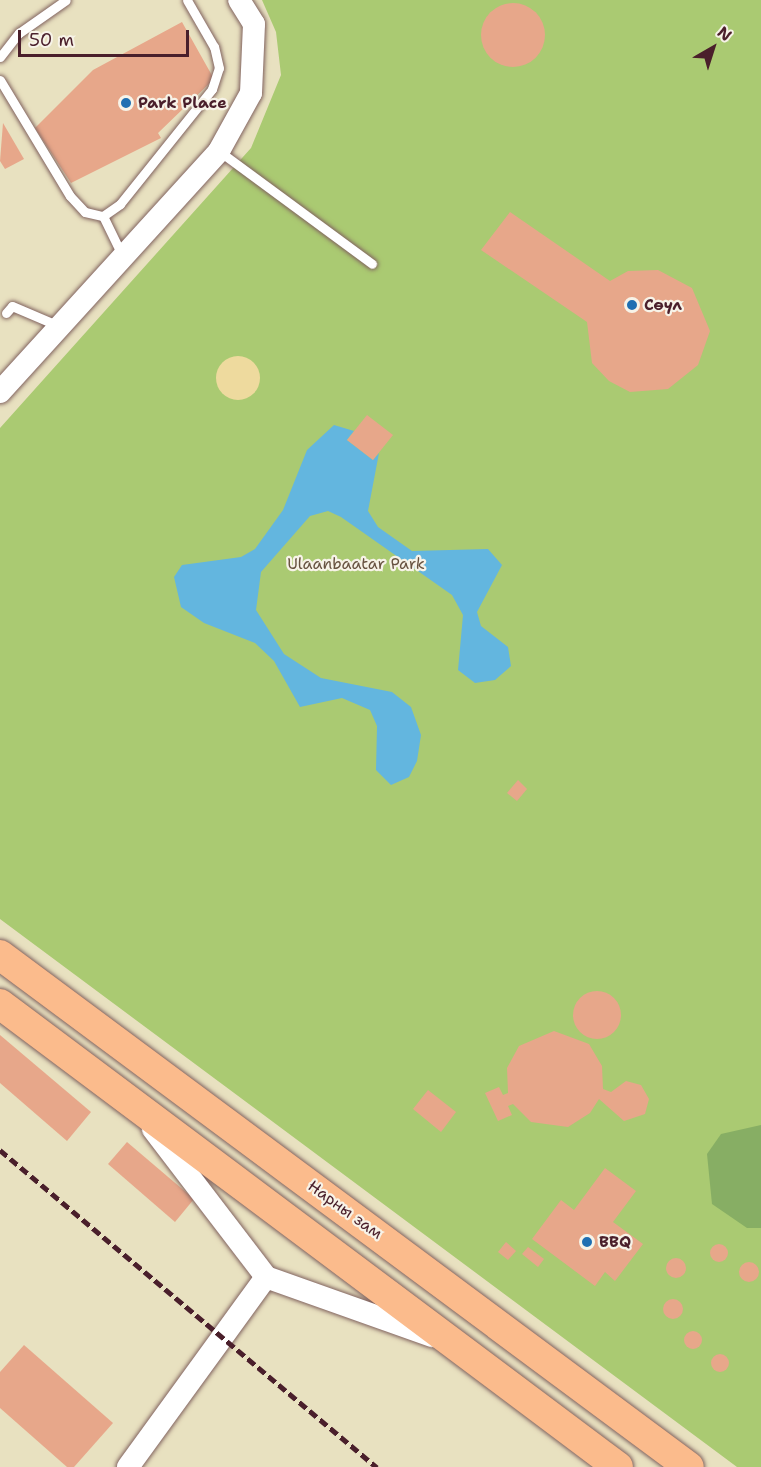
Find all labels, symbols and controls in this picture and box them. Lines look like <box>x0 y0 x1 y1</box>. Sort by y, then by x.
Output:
scale bar <box>21 18 192 56</box>
north arrow <box>683 18 743 78</box>
text: N <box>713 21 736 46</box>
text: 50 m <box>29 28 74 52</box>
place label: Park Place <box>138 93 227 113</box>
marker: Park Place <box>119 96 133 110</box>
place label: Сөүл <box>644 295 682 315</box>
marker: Сөүл <box>625 298 639 312</box>
park label: Ulaanbaatar Park <box>287 554 425 574</box>
street label: Нарны зам <box>304 1177 386 1243</box>
place label: BBQ <box>599 1232 631 1252</box>
marker: BBQ <box>580 1235 594 1249</box>

